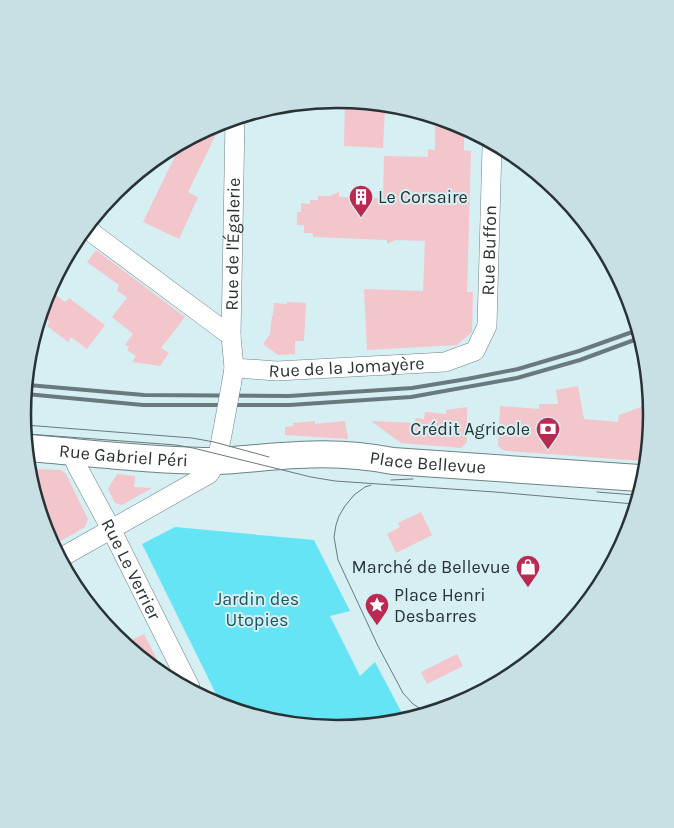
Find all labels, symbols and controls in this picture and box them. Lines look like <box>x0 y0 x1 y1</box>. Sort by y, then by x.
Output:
street label: Rue de l'Égalerie <box>220 178 245 311</box>
building icon: Le Corsaire <box>348 184 374 218</box>
place label: Le Corsaire <box>378 186 468 208</box>
street label: Rue Buffon <box>477 205 501 296</box>
street label: Rue de la Jomayère <box>268 352 425 382</box>
bank icon: Crédit Agricole <box>535 416 561 450</box>
place label: Crédit Agricole <box>410 418 530 440</box>
street label: Rue Gabriel Péri <box>58 440 189 472</box>
street label: Place Bellevue <box>368 446 487 478</box>
street label: Rue Le Verrier <box>96 515 166 624</box>
shop icon: Marché de Bellevue <box>515 554 541 588</box>
place label: Marché de Bellevue <box>352 556 510 578</box>
place label: Place Henri Desbarres <box>394 584 486 627</box>
park label: Jardin des Utopies <box>215 588 299 631</box>
place icon: Place Henri Desbarres <box>364 592 390 626</box>

